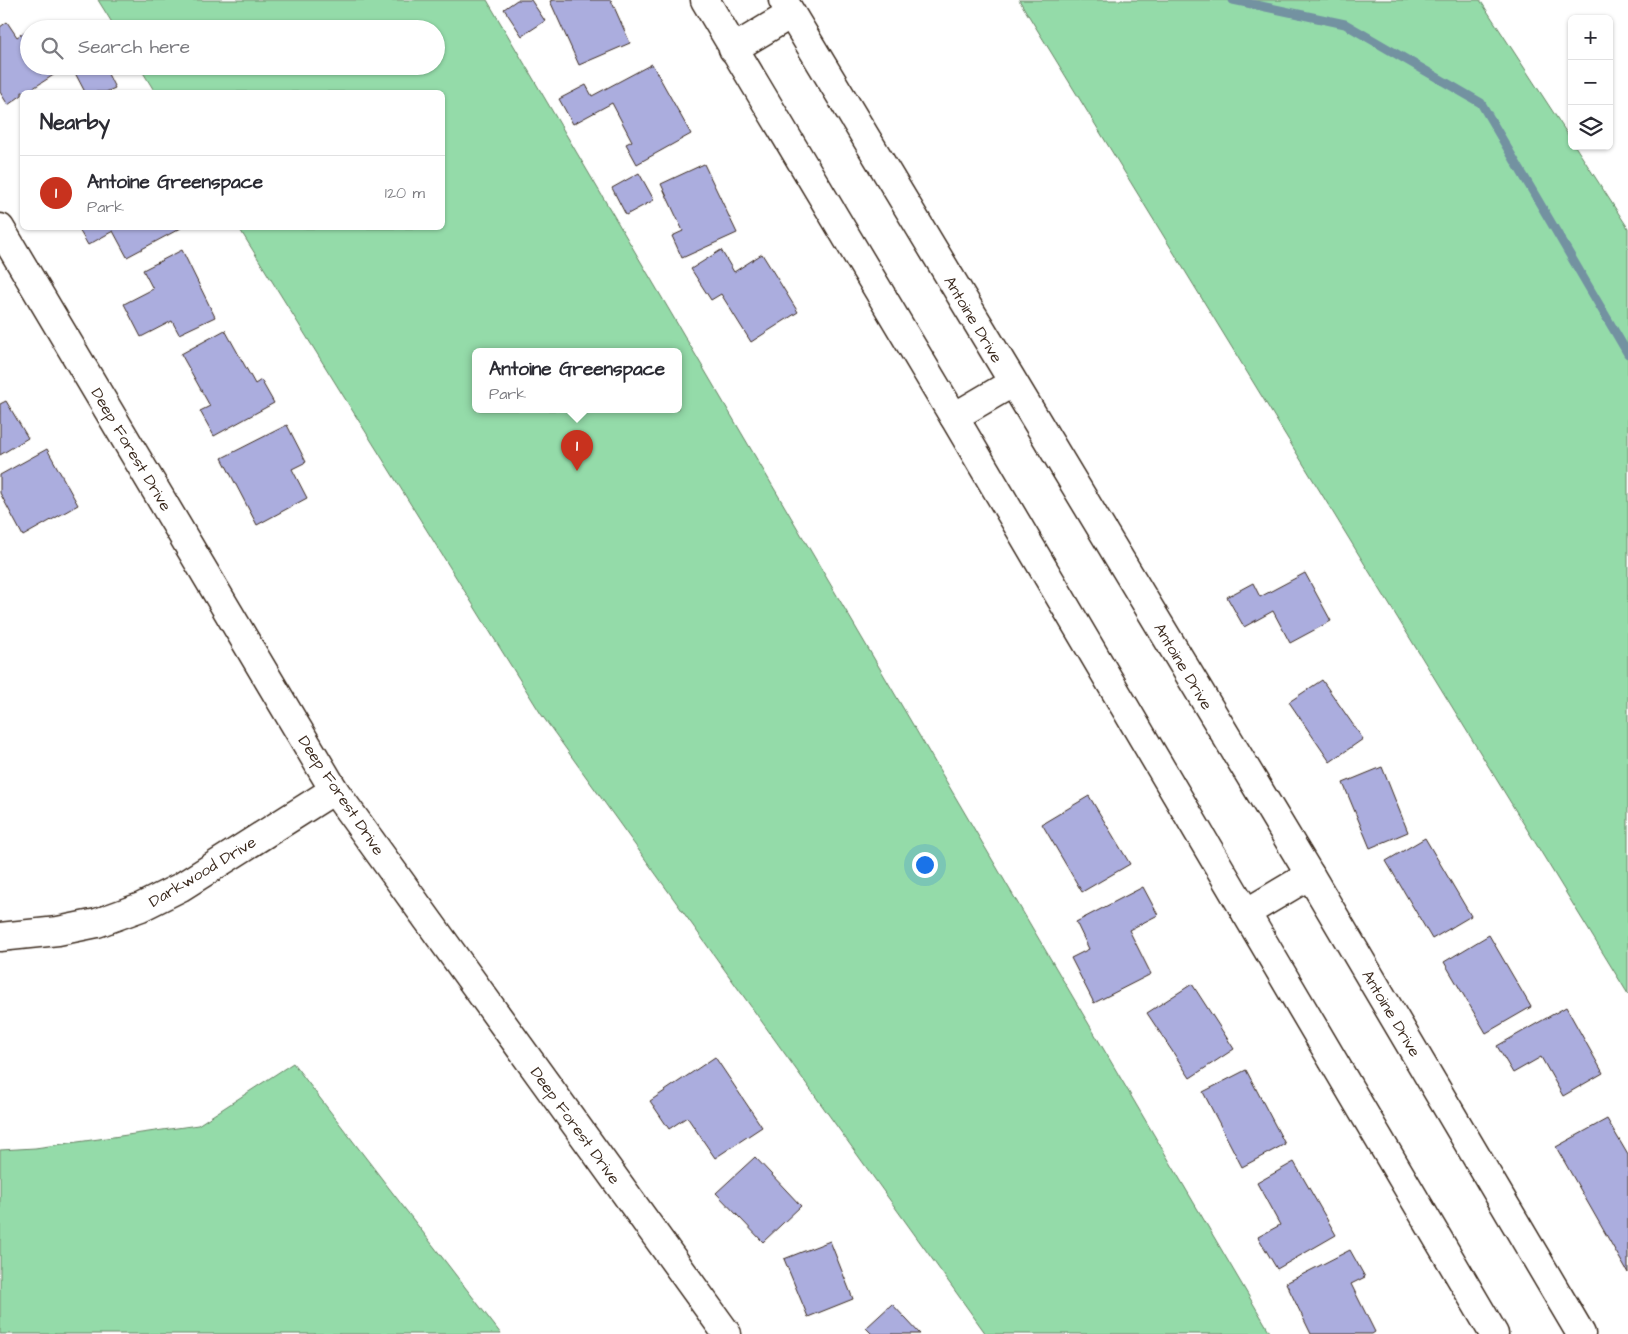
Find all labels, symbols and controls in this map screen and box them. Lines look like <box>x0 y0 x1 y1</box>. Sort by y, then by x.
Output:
map controls <box>1568 15 1613 150</box>
button: + <box>1568 15 1613 60</box>
search box <box>20 20 445 75</box>
icon: search <box>38 34 66 62</box>
text: Search here <box>78 34 190 61</box>
button: − <box>1568 60 1613 105</box>
button: layers <box>1568 105 1613 150</box>
text: Nearby <box>40 108 110 137</box>
text: Antoine Greenspace <box>87 169 263 196</box>
text: 1 <box>55 182 57 204</box>
text: 120 m <box>385 182 425 204</box>
text: Park <box>87 196 124 218</box>
street label: Antoine Drive <box>939 272 1008 367</box>
popup <box>472 348 682 413</box>
text: Antoine Greenspace <box>489 356 665 383</box>
text: Park <box>489 383 526 405</box>
street label: Deep Forest Drive <box>86 384 177 515</box>
pin: 1 <box>561 430 593 471</box>
street label: Antoine Drive <box>1149 619 1218 714</box>
street label: Deep Forest Drive <box>293 731 390 860</box>
street label: Darkwood Drive <box>145 831 260 913</box>
your location <box>912 852 938 878</box>
street label: Antoine Drive <box>1357 966 1426 1061</box>
street label: Deep Forest Drive <box>525 1062 625 1189</box>

